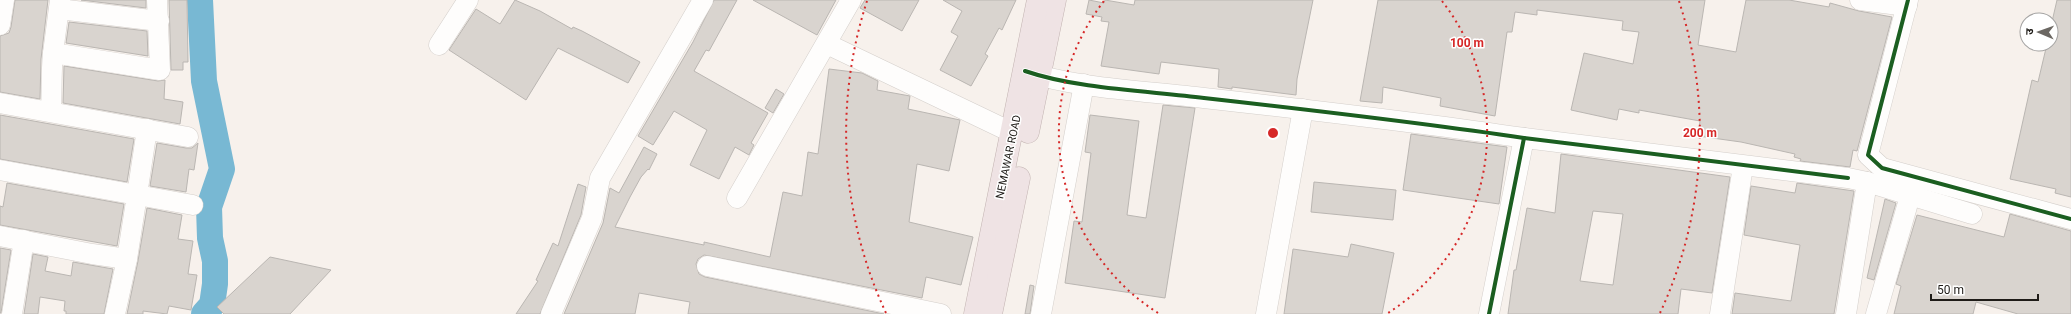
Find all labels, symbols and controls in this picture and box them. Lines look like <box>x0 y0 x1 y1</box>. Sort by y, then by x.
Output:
north arrow <box>2019 12 2059 52</box>
text: उ <box>2023 28 2036 35</box>
text: 100 m <box>1450 36 1484 50</box>
street label: NEMAWAR ROAD <box>993 114 1024 200</box>
centre of rings <box>1266 126 1280 140</box>
text: 200 m <box>1683 126 1717 140</box>
scale bar <box>1931 276 2038 302</box>
text: 50 m <box>1937 283 1964 297</box>

